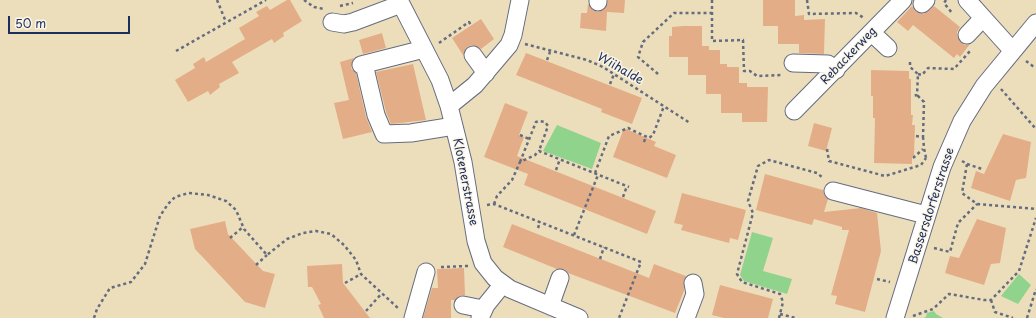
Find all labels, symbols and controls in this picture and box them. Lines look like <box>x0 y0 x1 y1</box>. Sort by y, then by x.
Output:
scale bar <box>10 8 132 34</box>
text: 50 m <box>15 14 46 32</box>
street label: Rebackerweg <box>818 24 880 88</box>
street label: Wiihalde <box>594 50 646 88</box>
street label: Klotenerstrasse <box>449 137 481 227</box>
street label: Bassersdorferstrasse <box>906 146 958 266</box>

